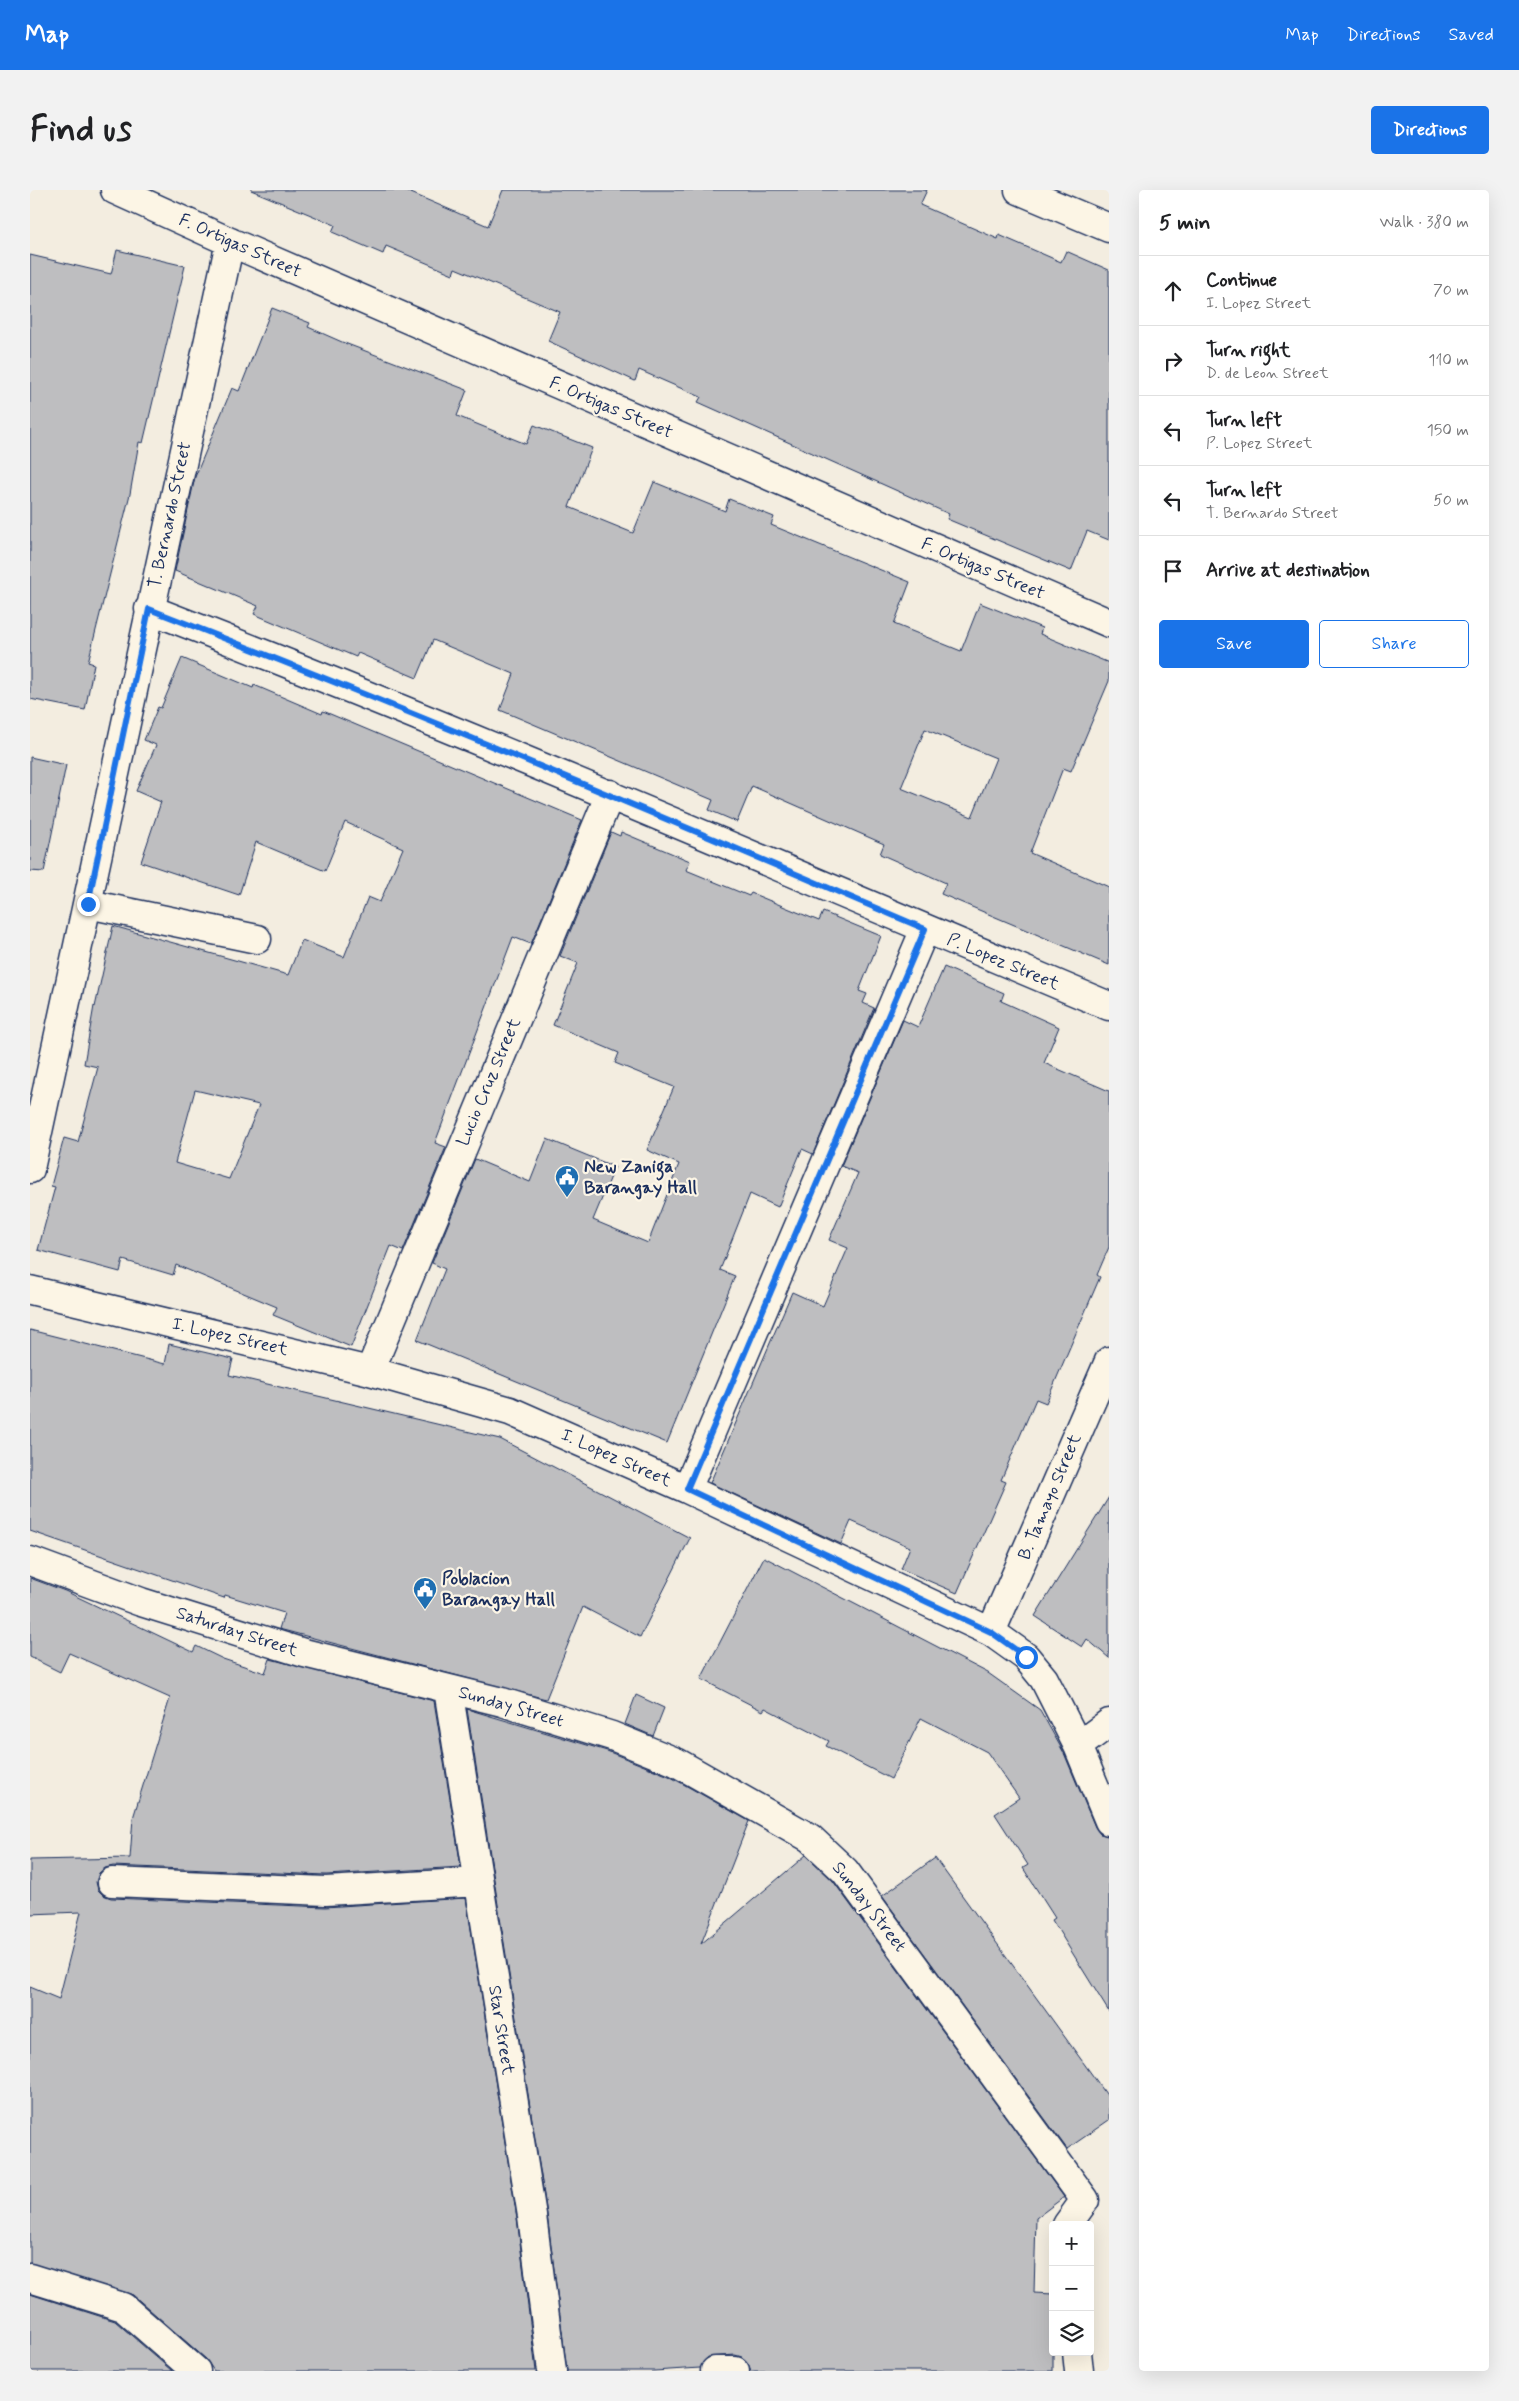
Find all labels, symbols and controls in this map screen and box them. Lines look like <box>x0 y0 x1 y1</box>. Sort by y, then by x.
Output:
text: Map <box>25 20 69 51</box>
text: Map <box>1286 23 1319 47</box>
text: Directions <box>1347 23 1421 47</box>
text: Saved <box>1449 23 1494 47</box>
button: Directions <box>1371 106 1489 154</box>
text: Find us <box>30 107 132 153</box>
street label: F. Ortigas Street <box>175 208 305 284</box>
text: 5 min <box>1159 209 1211 237</box>
text: Walk · 380 m <box>1379 212 1469 233</box>
text: Continue <box>1206 268 1277 293</box>
icon: ahead <box>1159 277 1187 305</box>
text: 70 m <box>1433 280 1469 301</box>
text: I. Lopez Street <box>1206 293 1311 314</box>
text: Turn right <box>1206 338 1290 363</box>
icon: right <box>1159 347 1187 375</box>
text: 110 m <box>1428 350 1469 371</box>
text: D. de Leon Street <box>1206 363 1329 384</box>
street label: F. Ortigas Street <box>546 371 676 445</box>
text: Turn left <box>1206 408 1282 433</box>
icon: left <box>1159 417 1187 445</box>
text: 150 m <box>1427 420 1469 441</box>
text: P. Lopez Street <box>1206 433 1312 454</box>
street label: T. Bernardo Street <box>143 440 197 590</box>
text: Turn left <box>1206 478 1282 503</box>
icon: left <box>1159 487 1187 515</box>
text: 50 m <box>1433 490 1469 511</box>
text: T. Bernardo Street <box>1206 503 1339 524</box>
street label: F. Ortigas Street <box>918 532 1048 606</box>
icon: arrive <box>1159 557 1187 585</box>
text: Arrive at destination <box>1206 558 1370 583</box>
button: Save <box>1159 620 1309 668</box>
button: Share <box>1319 620 1469 668</box>
route end <box>77 893 100 916</box>
street label: P. Lopez Street <box>943 928 1063 997</box>
street label: Lucio Cruz Street <box>451 1014 527 1150</box>
place label: New Zaniga Barangay Hall <box>584 1155 697 1200</box>
public building icon: New Zaniga Barangay Hall <box>554 1164 580 1198</box>
street label: I. Lopez Street <box>170 1312 291 1362</box>
street label: I. Lopez Street <box>557 1423 675 1493</box>
street label: B. Tamayo Street <box>1013 1430 1088 1564</box>
place label: Poblacion Barangay Hall <box>442 1567 555 1612</box>
public building icon: Poblacion Barangay Hall <box>412 1576 438 1610</box>
street label: Saturday Street <box>173 1601 301 1663</box>
route start <box>1015 1646 1038 1669</box>
street label: Sunday Street <box>456 1681 567 1734</box>
street label: Sunday Street <box>826 1857 912 1957</box>
street label: Star Street <box>482 1983 520 2077</box>
map controls <box>1049 2221 1094 2356</box>
button: + <box>1049 2221 1094 2266</box>
button: − <box>1049 2266 1094 2311</box>
button: layers <box>1049 2311 1094 2356</box>

